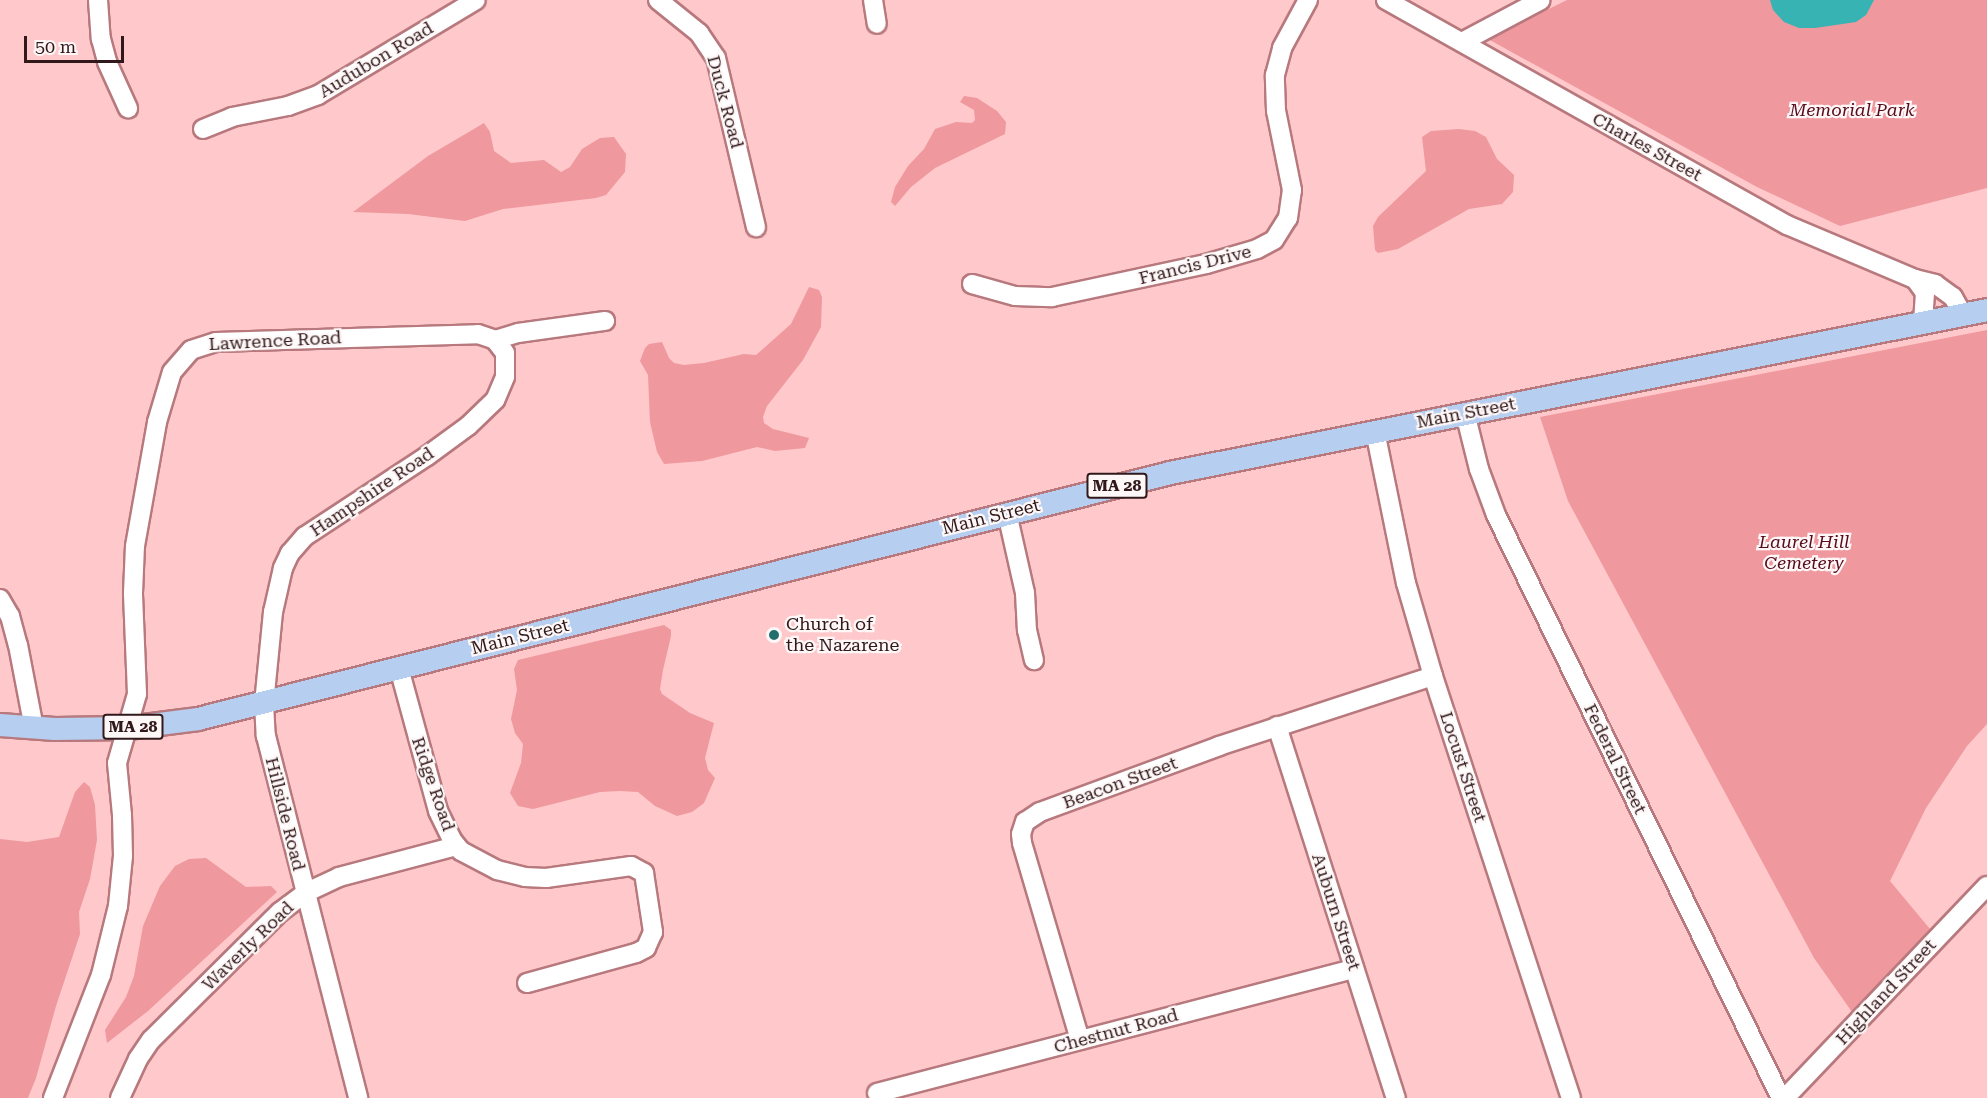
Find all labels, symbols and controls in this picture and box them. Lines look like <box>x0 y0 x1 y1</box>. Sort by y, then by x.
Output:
street label: Audubon Road <box>315 17 437 103</box>
scale bar <box>27 24 128 62</box>
text: 50 m <box>35 36 76 57</box>
street label: Duck Road <box>702 53 748 151</box>
park label: Memorial Park <box>1789 99 1915 121</box>
street label: Charles Street <box>1588 108 1706 186</box>
street label: Francis Drive <box>1136 241 1254 289</box>
street label: Lawrence Road <box>208 327 342 355</box>
street label: Main Street <box>1415 393 1517 433</box>
street label: Hampshire Road <box>306 443 438 541</box>
road number: MA 28 <box>1086 473 1148 499</box>
street label: Main Street <box>940 494 1042 540</box>
park label: Laurel Hill Cemetery <box>1759 532 1849 574</box>
street label: Main Street <box>469 614 571 660</box>
place label: Church of the Nazarene <box>786 614 899 656</box>
marker: Church of the Nazarene <box>767 628 781 642</box>
street label: Federal Street <box>1579 700 1651 818</box>
street label: Locust Street <box>1435 709 1491 825</box>
road number: MA 28 <box>102 714 164 740</box>
street label: Ridge Road <box>407 734 459 834</box>
street label: Beacon Street <box>1060 752 1180 814</box>
street label: Hillside Road <box>260 755 310 873</box>
street label: Auburn Street <box>1307 851 1365 973</box>
street label: Waverly Road <box>198 897 298 995</box>
street label: Highland Street <box>1831 935 1941 1049</box>
street label: Chestnut Road <box>1051 1004 1181 1058</box>

